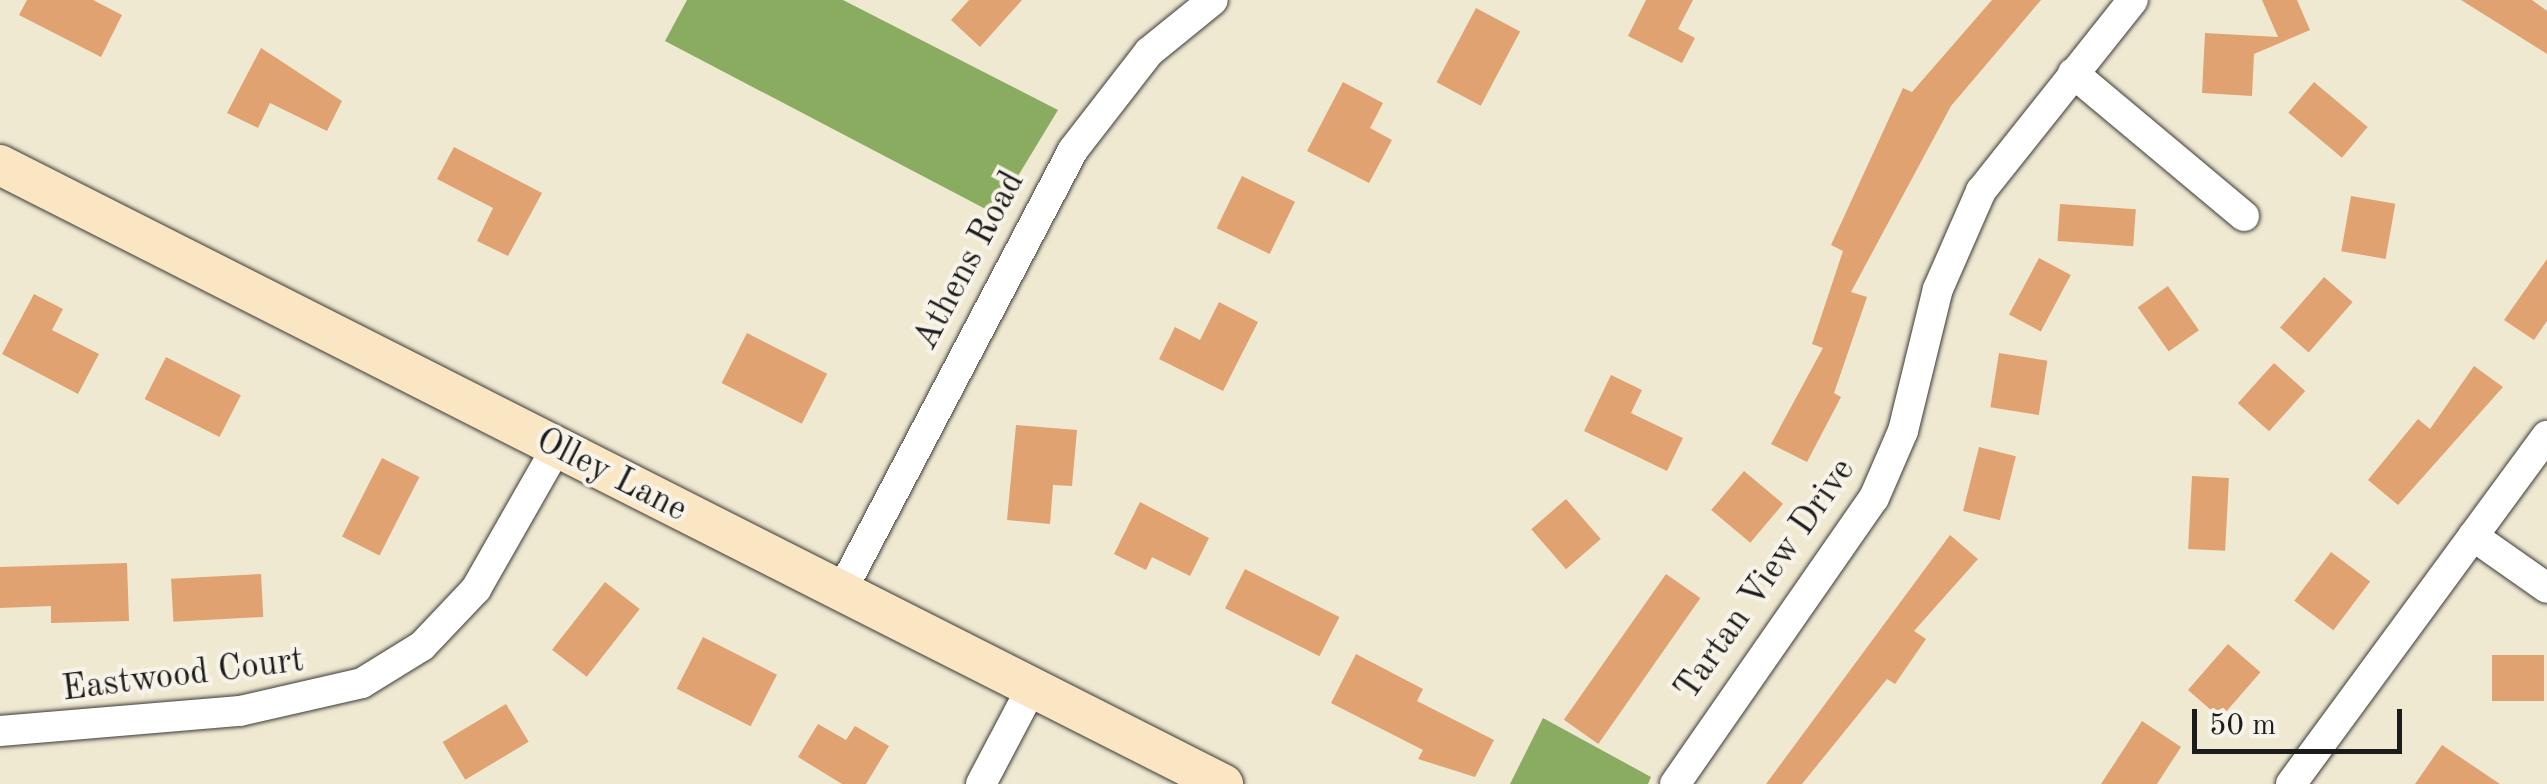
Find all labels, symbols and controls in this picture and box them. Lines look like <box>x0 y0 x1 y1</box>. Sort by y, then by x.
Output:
street label: Athens Road <box>905 165 1035 357</box>
street label: Olley Lane <box>529 420 693 532</box>
street label: Tartan View Drive <box>1667 451 1865 709</box>
street label: Eastwood Court <box>60 640 306 712</box>
scale bar <box>2197 689 2407 751</box>
text: 50 m <box>2209 711 2276 741</box>

